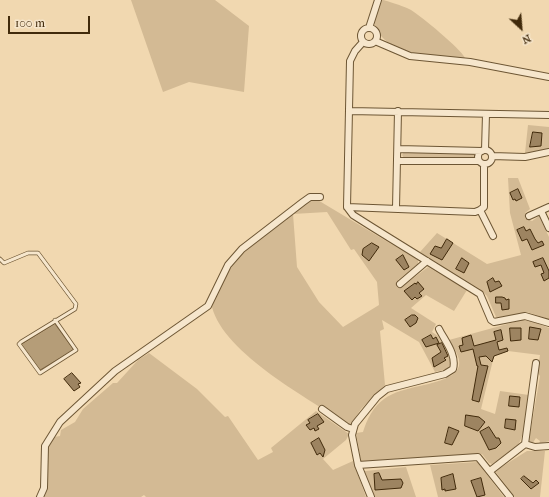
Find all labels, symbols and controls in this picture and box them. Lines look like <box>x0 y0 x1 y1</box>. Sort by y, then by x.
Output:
scale bar <box>10 8 92 34</box>
north arrow <box>501 8 541 48</box>
text: 100 m <box>15 16 45 30</box>
text: N <box>520 32 533 47</box>

